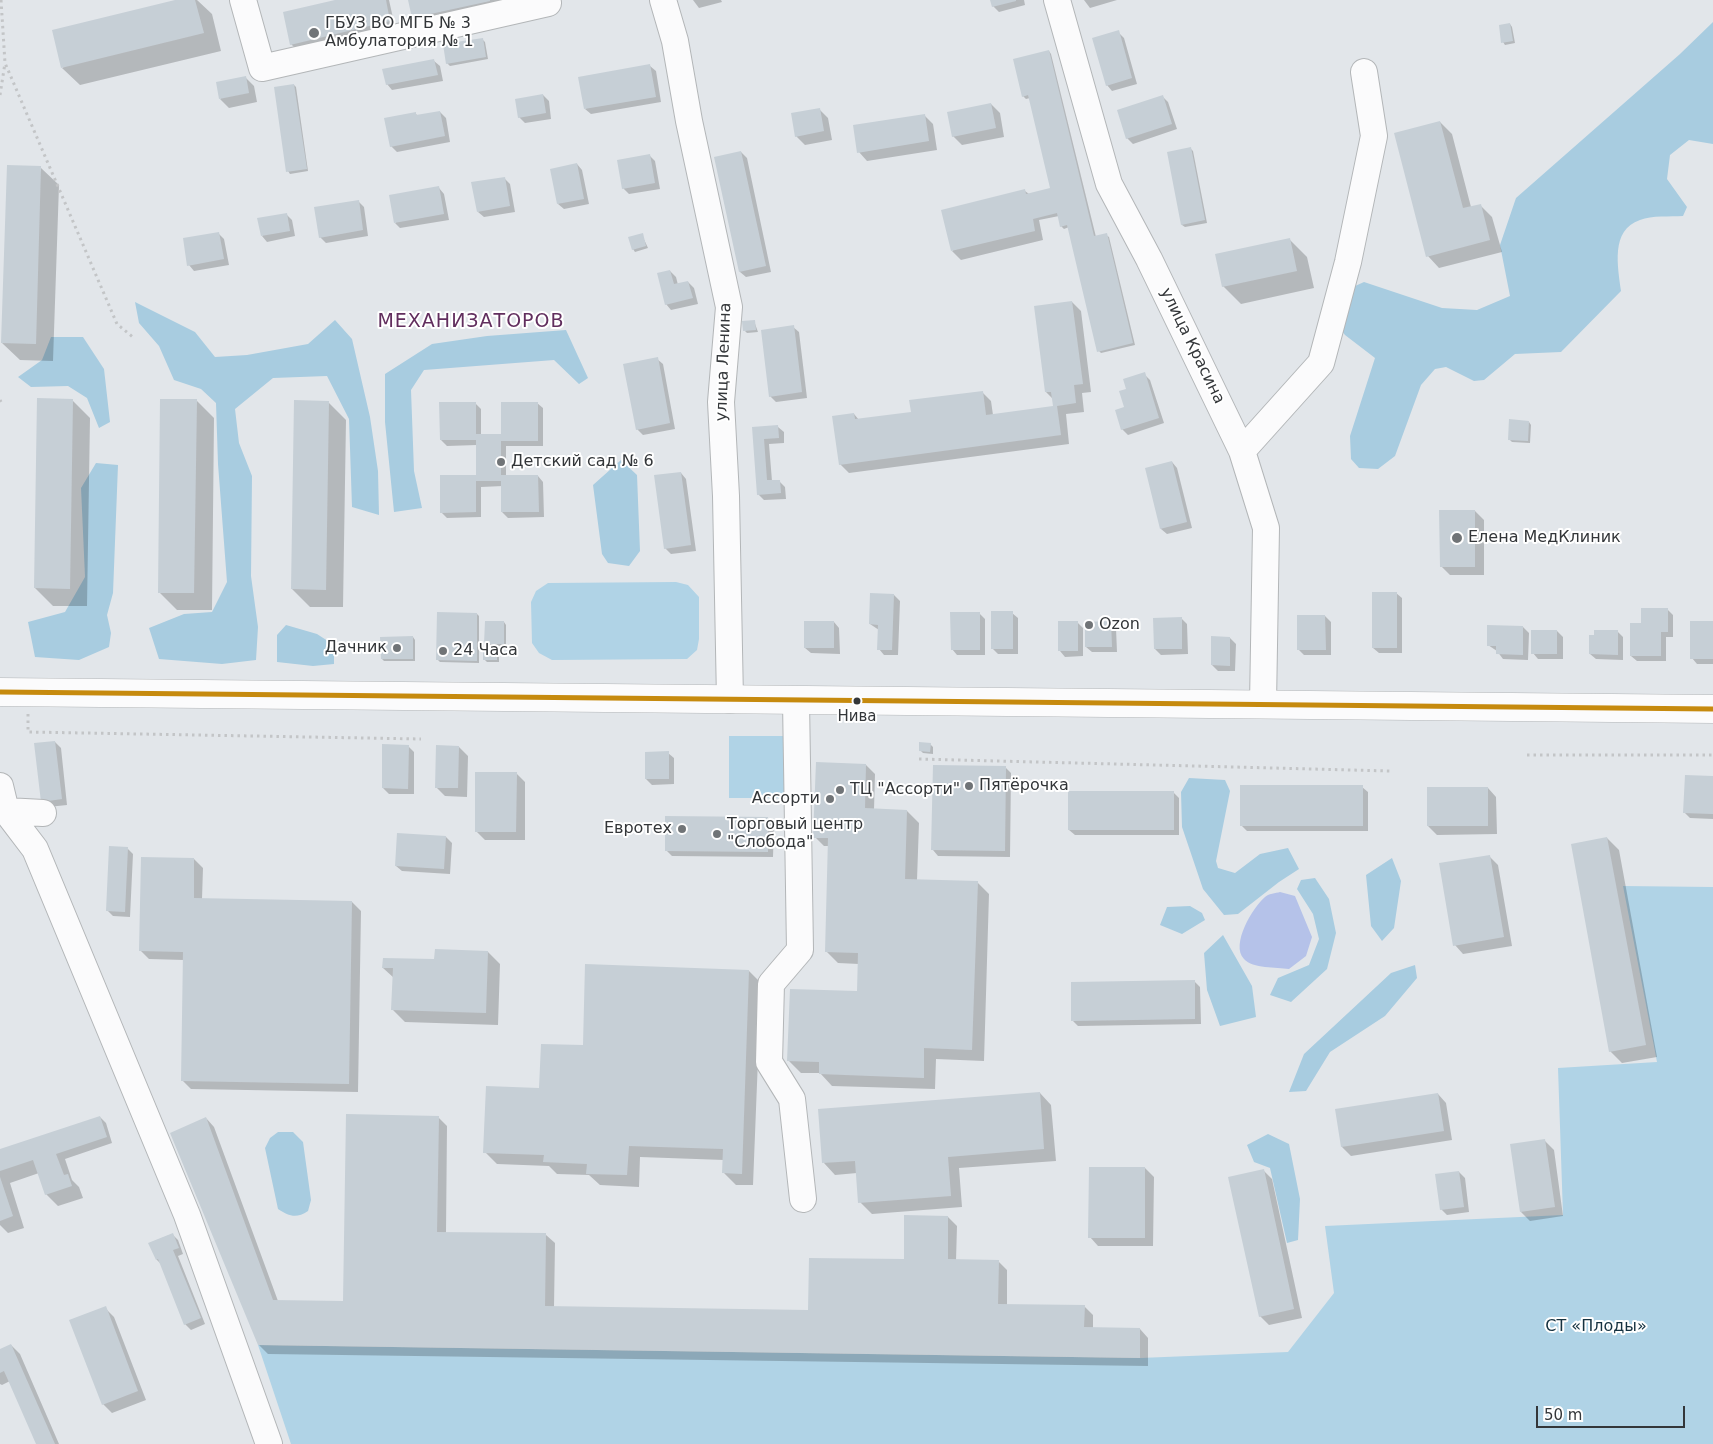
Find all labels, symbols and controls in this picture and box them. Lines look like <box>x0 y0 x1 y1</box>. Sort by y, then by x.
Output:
place label: ГБУЗ ВО МГБ № 3 Амбулатория № 1 <box>325 14 474 52</box>
marker: ГБУЗ ВО МГБ № 3 Амбулатория № 1 <box>307 26 321 40</box>
street label: улица Красина <box>1156 285 1228 407</box>
street label: улица Ленина <box>712 302 736 422</box>
district label: МЕХАНИЗАТОРОВ <box>376 311 566 333</box>
place label: Детский сад № 6 <box>511 452 654 472</box>
marker: Детский сад № 6 <box>495 456 507 468</box>
place label: Елена МедКлиник <box>1468 528 1621 548</box>
marker: Елена МедКлиник <box>1450 531 1464 545</box>
place label: Ozon <box>1099 615 1140 635</box>
marker: Ozon <box>1083 619 1095 631</box>
place label: Дачник <box>325 638 387 658</box>
place label: 24 Часа <box>453 641 518 661</box>
marker: Дачник <box>391 642 403 654</box>
marker: 24 Часа <box>437 645 449 657</box>
marker: Нива <box>852 696 862 706</box>
place label: Нива <box>837 708 877 726</box>
place label: Пятёрочка <box>979 776 1069 796</box>
place label: ТЦ "Ассорти" <box>850 780 960 800</box>
marker: Пятёрочка <box>963 780 975 792</box>
marker: ТЦ "Ассорти" <box>834 784 846 796</box>
place label: Ассорти <box>752 789 820 809</box>
marker: Ассорти <box>824 793 836 805</box>
place label: Торговый центр "Слобода" <box>727 815 863 853</box>
place label: Евротех <box>604 819 672 839</box>
marker: Евротех <box>676 823 688 835</box>
marker: Торговый центр "Слобода" <box>711 828 723 840</box>
park label: СТ «Плоды» <box>1545 1317 1647 1337</box>
scale bar <box>1538 1396 1687 1428</box>
text: 50 m <box>1544 1406 1582 1424</box>

